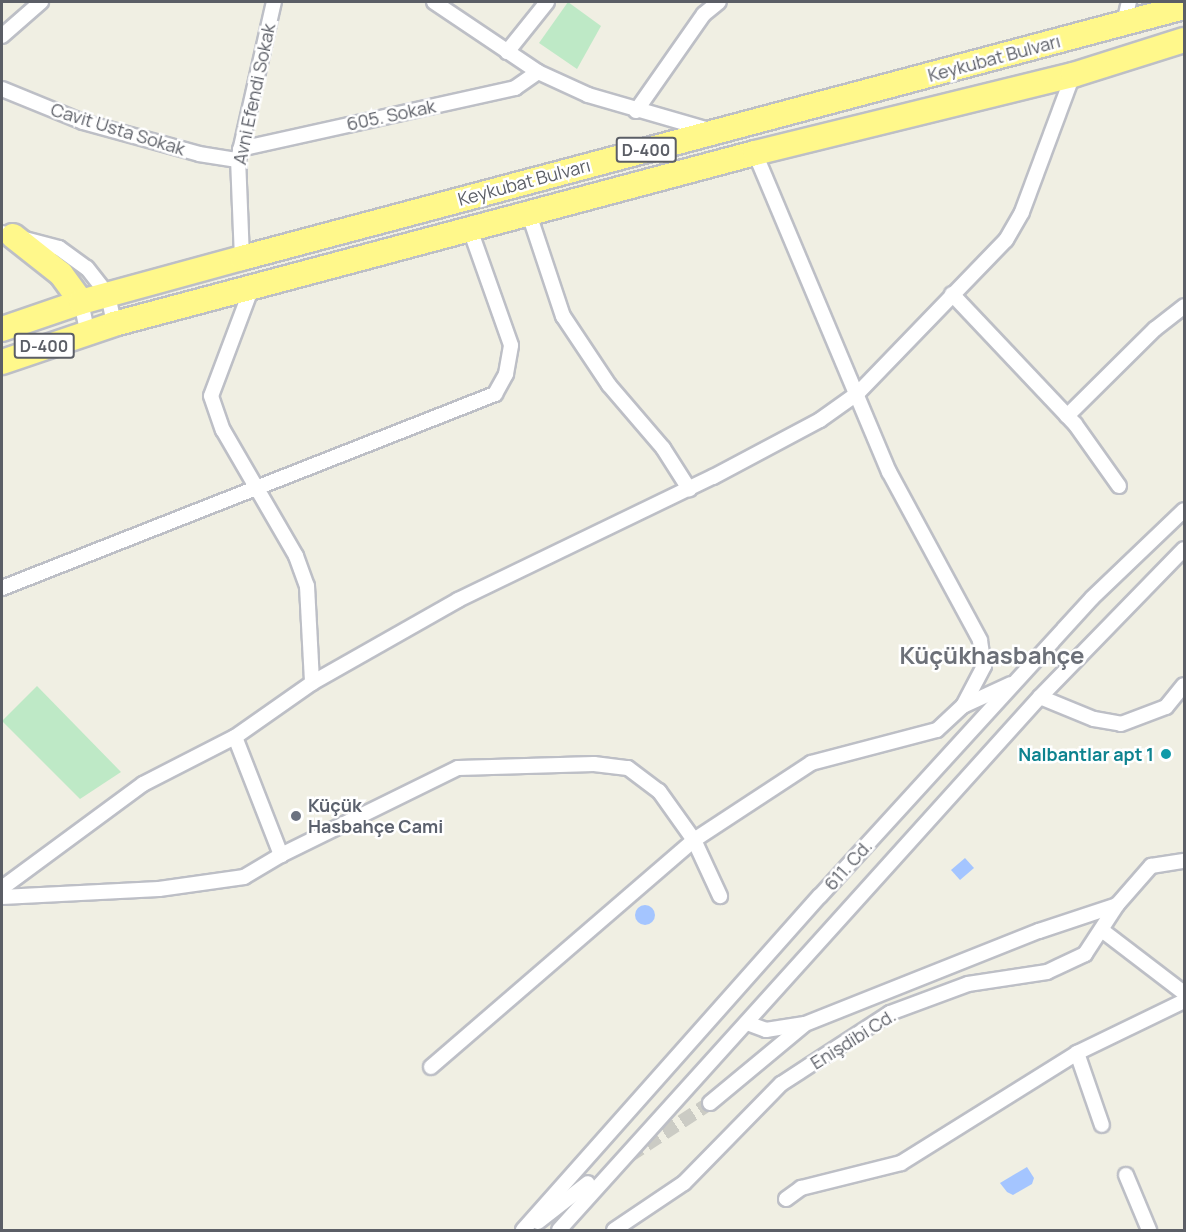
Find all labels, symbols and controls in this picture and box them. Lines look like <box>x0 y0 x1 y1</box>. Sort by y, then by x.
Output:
street label: Avni Efendi Sokak <box>229 22 279 166</box>
street label: Keykubat Bulvarı <box>925 30 1063 86</box>
street label: 605. Sokak <box>345 95 437 135</box>
street label: Cavit Usta Sokak <box>48 98 188 160</box>
road number: D-400 <box>614 137 678 163</box>
street label: Keykubat Bulvarı <box>455 154 593 210</box>
road number: D-400 <box>12 333 76 359</box>
district label: Küçükhasbahçe <box>900 641 1084 669</box>
place label: Nalbantlar apt 1 <box>1018 743 1154 765</box>
marker: Nalbantlar apt 1 <box>1159 747 1173 761</box>
place label: Küçük Hasbahçe Cami <box>308 795 443 838</box>
marker: Küçük Hasbahçe Cami <box>289 809 303 823</box>
street label: 611. Cd. <box>820 835 876 895</box>
street label: Enişdibi Cd. <box>807 1004 899 1074</box>

